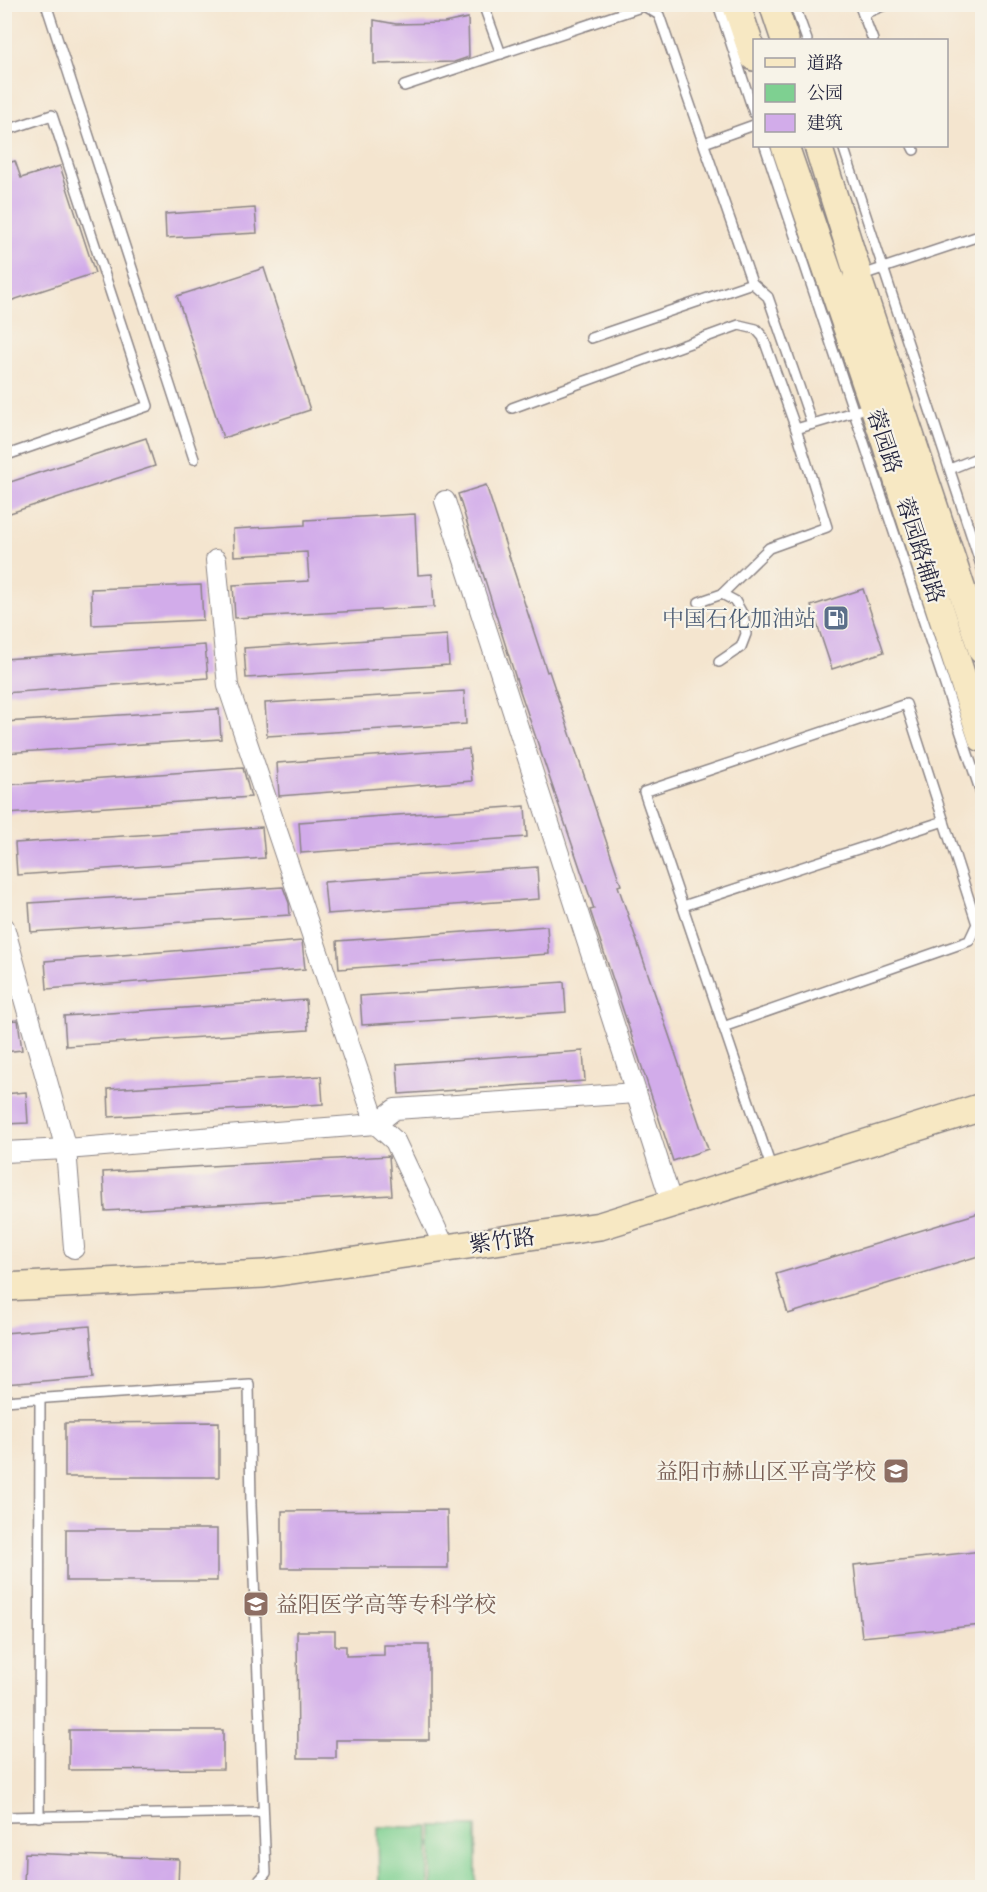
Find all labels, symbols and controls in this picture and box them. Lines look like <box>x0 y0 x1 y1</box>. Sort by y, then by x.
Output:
legend <box>753 39 948 147</box>
text: 道路 <box>807 51 843 75</box>
text: 公园 <box>807 81 843 105</box>
text: 建筑 <box>807 111 843 135</box>
street label: 蓉园路 <box>860 405 909 477</box>
street label: 蓉园路辅路 <box>889 493 951 607</box>
fuel station icon: 中国石化加油站 <box>821 603 851 633</box>
place label: 中国石化加油站 <box>662 604 816 634</box>
street label: 紫竹路 <box>467 1222 537 1260</box>
school or university icon: 益阳市赫山区平高学校 <box>881 1456 911 1486</box>
place label: 益阳市赫山区平高学校 <box>656 1457 876 1487</box>
school or university icon: 益阳医学高等专科学校 <box>241 1589 271 1619</box>
place label: 益阳医学高等专科学校 <box>276 1590 496 1620</box>

